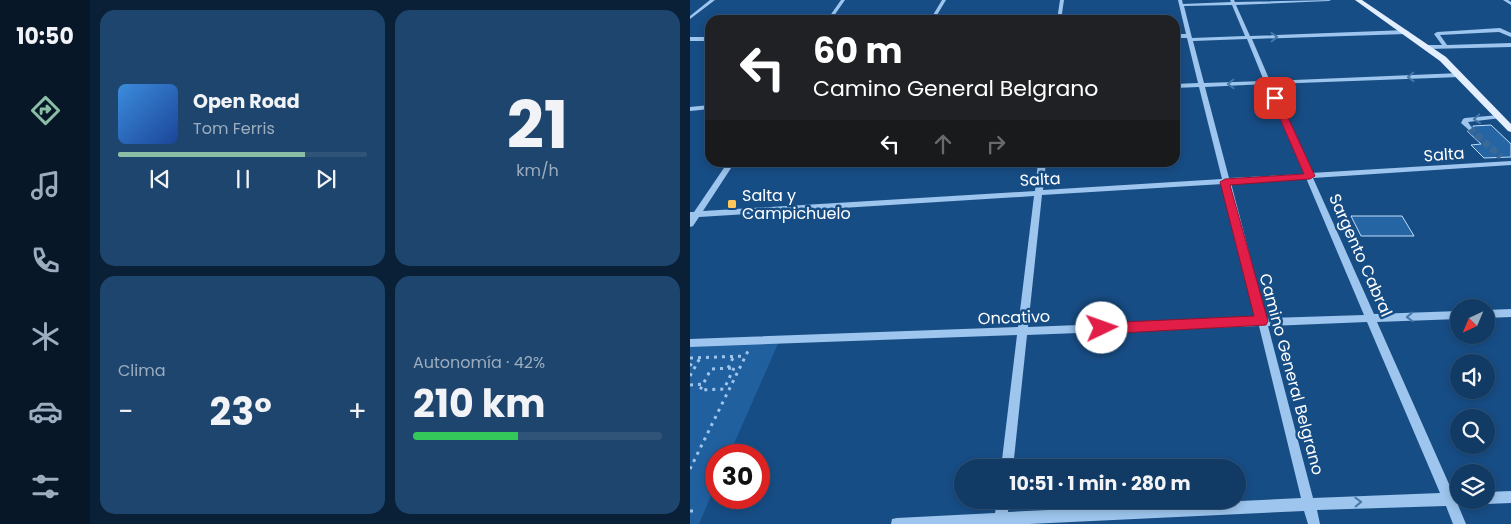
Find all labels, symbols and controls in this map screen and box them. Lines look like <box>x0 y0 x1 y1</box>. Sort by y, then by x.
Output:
text: 10:50 <box>16 21 74 52</box>
text: 60 m <box>813 26 903 75</box>
one-way arrow <box>1271 32 1279 42</box>
icon: left <box>730 35 795 100</box>
one-way arrow <box>1407 72 1414 82</box>
text: Camino General Belgrano <box>813 73 1098 104</box>
pin <box>1254 77 1296 119</box>
one-way arrow <box>1227 79 1235 89</box>
text: 21 <box>507 80 568 171</box>
icon: arrive <box>1261 84 1289 112</box>
text: Open Road <box>193 88 300 115</box>
icon: directions <box>28 93 63 128</box>
one-way arrow <box>1473 113 1481 124</box>
text: Tom Ferris <box>193 117 275 140</box>
icon: left <box>876 130 904 158</box>
icon: ahead <box>929 130 957 158</box>
icon: right <box>982 130 1010 158</box>
street label: Salta <box>1423 142 1465 167</box>
text: km/h <box>516 159 559 182</box>
icon: previous <box>146 165 174 193</box>
icon: pause <box>229 165 257 193</box>
icon: next <box>312 165 340 193</box>
street label: Salta <box>1019 167 1061 192</box>
icon: music <box>28 168 63 203</box>
place label: Salta y Campichuelo <box>742 184 851 225</box>
street label: Sargento Cabral <box>1323 190 1398 320</box>
marker: Salta y Campichuelo <box>726 198 738 210</box>
icon: phone <box>28 243 63 278</box>
street label: Camino General Belgrano <box>1254 271 1329 477</box>
north arrow <box>1450 299 1495 344</box>
map controls <box>1450 299 1495 509</box>
position arrow <box>1075 301 1127 353</box>
street label: Oncativo <box>977 305 1051 330</box>
one-way arrow <box>1406 311 1414 322</box>
icon: climate <box>28 319 63 354</box>
text: Autonomía · 42% <box>413 351 545 374</box>
button: sound <box>1450 354 1495 399</box>
text: Clima <box>118 359 166 382</box>
text: 210 km <box>413 377 546 430</box>
text: 23° <box>210 385 272 438</box>
text: − <box>118 392 133 431</box>
text: + <box>348 392 367 431</box>
icon: car <box>28 394 63 429</box>
button: search <box>1450 409 1495 454</box>
speed limit sign: 30 <box>705 444 770 509</box>
button: layers <box>1450 464 1495 509</box>
icon: filters <box>28 469 63 504</box>
text: 10:51 · 1 min · 280 m <box>1009 470 1191 497</box>
one-way arrow <box>1354 497 1362 508</box>

